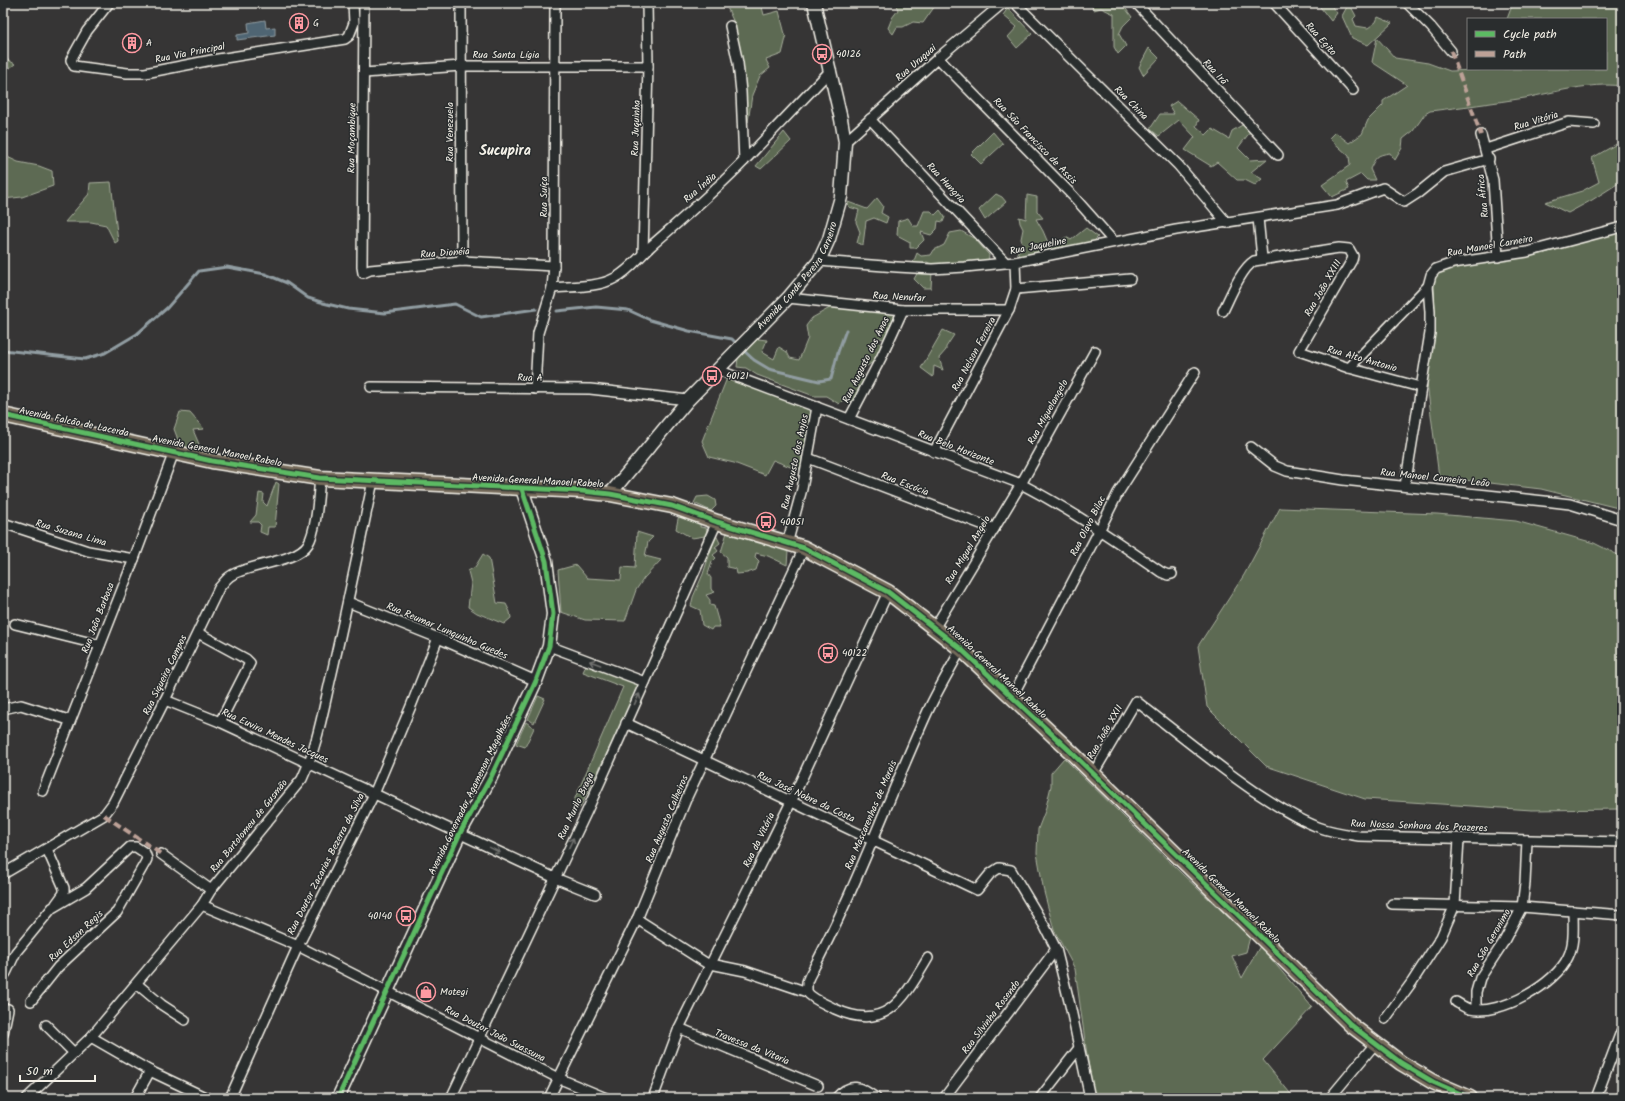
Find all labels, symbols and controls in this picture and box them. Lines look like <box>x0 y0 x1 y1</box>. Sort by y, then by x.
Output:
building icon: G <box>288 12 310 34</box>
place label: G <box>313 15 319 31</box>
legend <box>1467 18 1607 70</box>
street label: Rua Egito <box>1301 19 1341 60</box>
text: Cycle path <box>1503 25 1557 44</box>
building icon: A <box>121 32 143 54</box>
place label: A <box>146 35 152 51</box>
street label: Rua Via Principal <box>154 38 227 68</box>
street label: Rua Uruguai <box>892 40 941 85</box>
bus stop icon: 40126 <box>811 43 833 65</box>
text: Path <box>1503 45 1526 64</box>
place label: 40126 <box>836 46 861 62</box>
street label: Rua Santa Lígia <box>473 47 540 63</box>
street label: Rua Irã <box>1199 55 1232 90</box>
street label: Rua China <box>1110 82 1152 124</box>
street label: Rua São Francisco de Assis <box>989 94 1081 189</box>
street label: Rua Juquinha <box>627 99 645 156</box>
street label: Rua Moçambique <box>343 102 361 173</box>
street label: Rua Venezuela <box>442 102 458 162</box>
street label: Rua Vitória <box>1512 107 1561 135</box>
district label: Sucupira <box>479 140 531 162</box>
street label: Rua Hungria <box>923 159 970 207</box>
street label: Rua Índia <box>680 169 721 207</box>
street label: Rua África <box>1473 173 1493 219</box>
street label: Rua Suíça <box>536 176 552 218</box>
street label: Avenida Conde Pereira Carneiro <box>753 219 842 334</box>
street label: Rua Manoel Carneiro <box>1446 231 1535 261</box>
street label: Rua Jaqueline <box>1008 233 1068 259</box>
street label: Rua Dionéia <box>420 243 471 263</box>
street label: Rua João XXIII <box>1300 256 1346 320</box>
street label: Rua Nenufar <box>872 288 926 306</box>
street label: Rua Augusto dos Anos <box>838 313 894 406</box>
street label: Rua Nelson Ferreira <box>948 314 1001 394</box>
street label: Rua Alto Antonio <box>1325 341 1399 377</box>
bus stop icon: 40121 <box>701 365 723 387</box>
place label: 40121 <box>726 368 749 384</box>
street label: Rua A <box>517 370 543 386</box>
street label: Rua Miguelangelo <box>1023 376 1073 448</box>
street label: Avenida Falcão de Lacerda <box>18 403 131 442</box>
street label: Rua Augusto dos Anjos <box>777 412 813 511</box>
street label: Rua Belo Horizonte <box>915 426 997 470</box>
street label: Avenida General Manoel Rabelo <box>151 431 284 472</box>
street label: Rua Manoel Carneiro Leão <box>1379 464 1491 492</box>
street label: Rua Escócia <box>879 468 931 501</box>
street label: Avenida General Manoel Rabelo <box>472 470 605 492</box>
street label: Rua Olavo Bilac <box>1066 493 1110 559</box>
bus stop icon: 40051 <box>755 511 777 533</box>
street label: Rua Miguel Angelo <box>941 512 995 587</box>
place label: 40051 <box>780 514 804 530</box>
street label: Rua Suzana Lima <box>34 515 109 551</box>
street label: Rua João Barbosa <box>77 580 119 656</box>
street label: Rua Reumar Lunguinho Guedes <box>384 598 511 664</box>
street label: Avenida General Manoel Rabelo <box>943 621 1051 723</box>
street label: Rua Siqueira Campos <box>139 631 192 718</box>
bus stop icon: 40122 <box>817 642 839 664</box>
place label: 40122 <box>842 645 867 661</box>
one-way arrow <box>590 659 602 667</box>
one-way arrow <box>634 694 641 706</box>
street label: Rua João XXII <box>1083 702 1127 762</box>
street label: Rua Euvira Mendes Jacques <box>219 704 332 768</box>
street label: Avenida Governador Agamenon Magalhães <box>424 712 516 878</box>
street label: Rua Mascarenhas de Morais <box>841 757 902 872</box>
street label: Rua José Nobre da Costa <box>754 767 858 827</box>
street label: Rua Murilo Braga <box>553 769 599 842</box>
street label: Rua Augusto Calheiros <box>641 772 693 865</box>
street label: Rua Bartolomeu de Gusmão <box>206 775 292 876</box>
street label: Rua Doutor Zacarias Bezerra da Silva <box>283 790 369 938</box>
street label: Rua da Vitória <box>739 809 779 870</box>
street label: Rua Nossa Senhora dos Prazeres <box>1350 816 1489 836</box>
one-way arrow <box>568 837 575 849</box>
street label: Avenida General Manoel Rabelo <box>1178 844 1284 948</box>
one-way arrow <box>489 847 501 854</box>
bus stop icon: 40140 <box>395 905 417 927</box>
street label: Rua São Geronimo <box>1463 905 1515 980</box>
street label: Rua Edson Regis <box>45 906 108 966</box>
place label: 40140 <box>368 908 392 924</box>
street label: Rua Silvinha Rosendo <box>958 976 1025 1058</box>
shop icon: Motegi <box>415 981 437 1003</box>
place label: Motegi <box>440 984 469 1000</box>
street label: Rua Doutor João Suassuna <box>442 1002 549 1067</box>
street label: Travessa da Vitoria <box>712 1025 792 1069</box>
scale bar <box>20 1057 95 1083</box>
text: 50 m <box>26 1062 53 1081</box>

